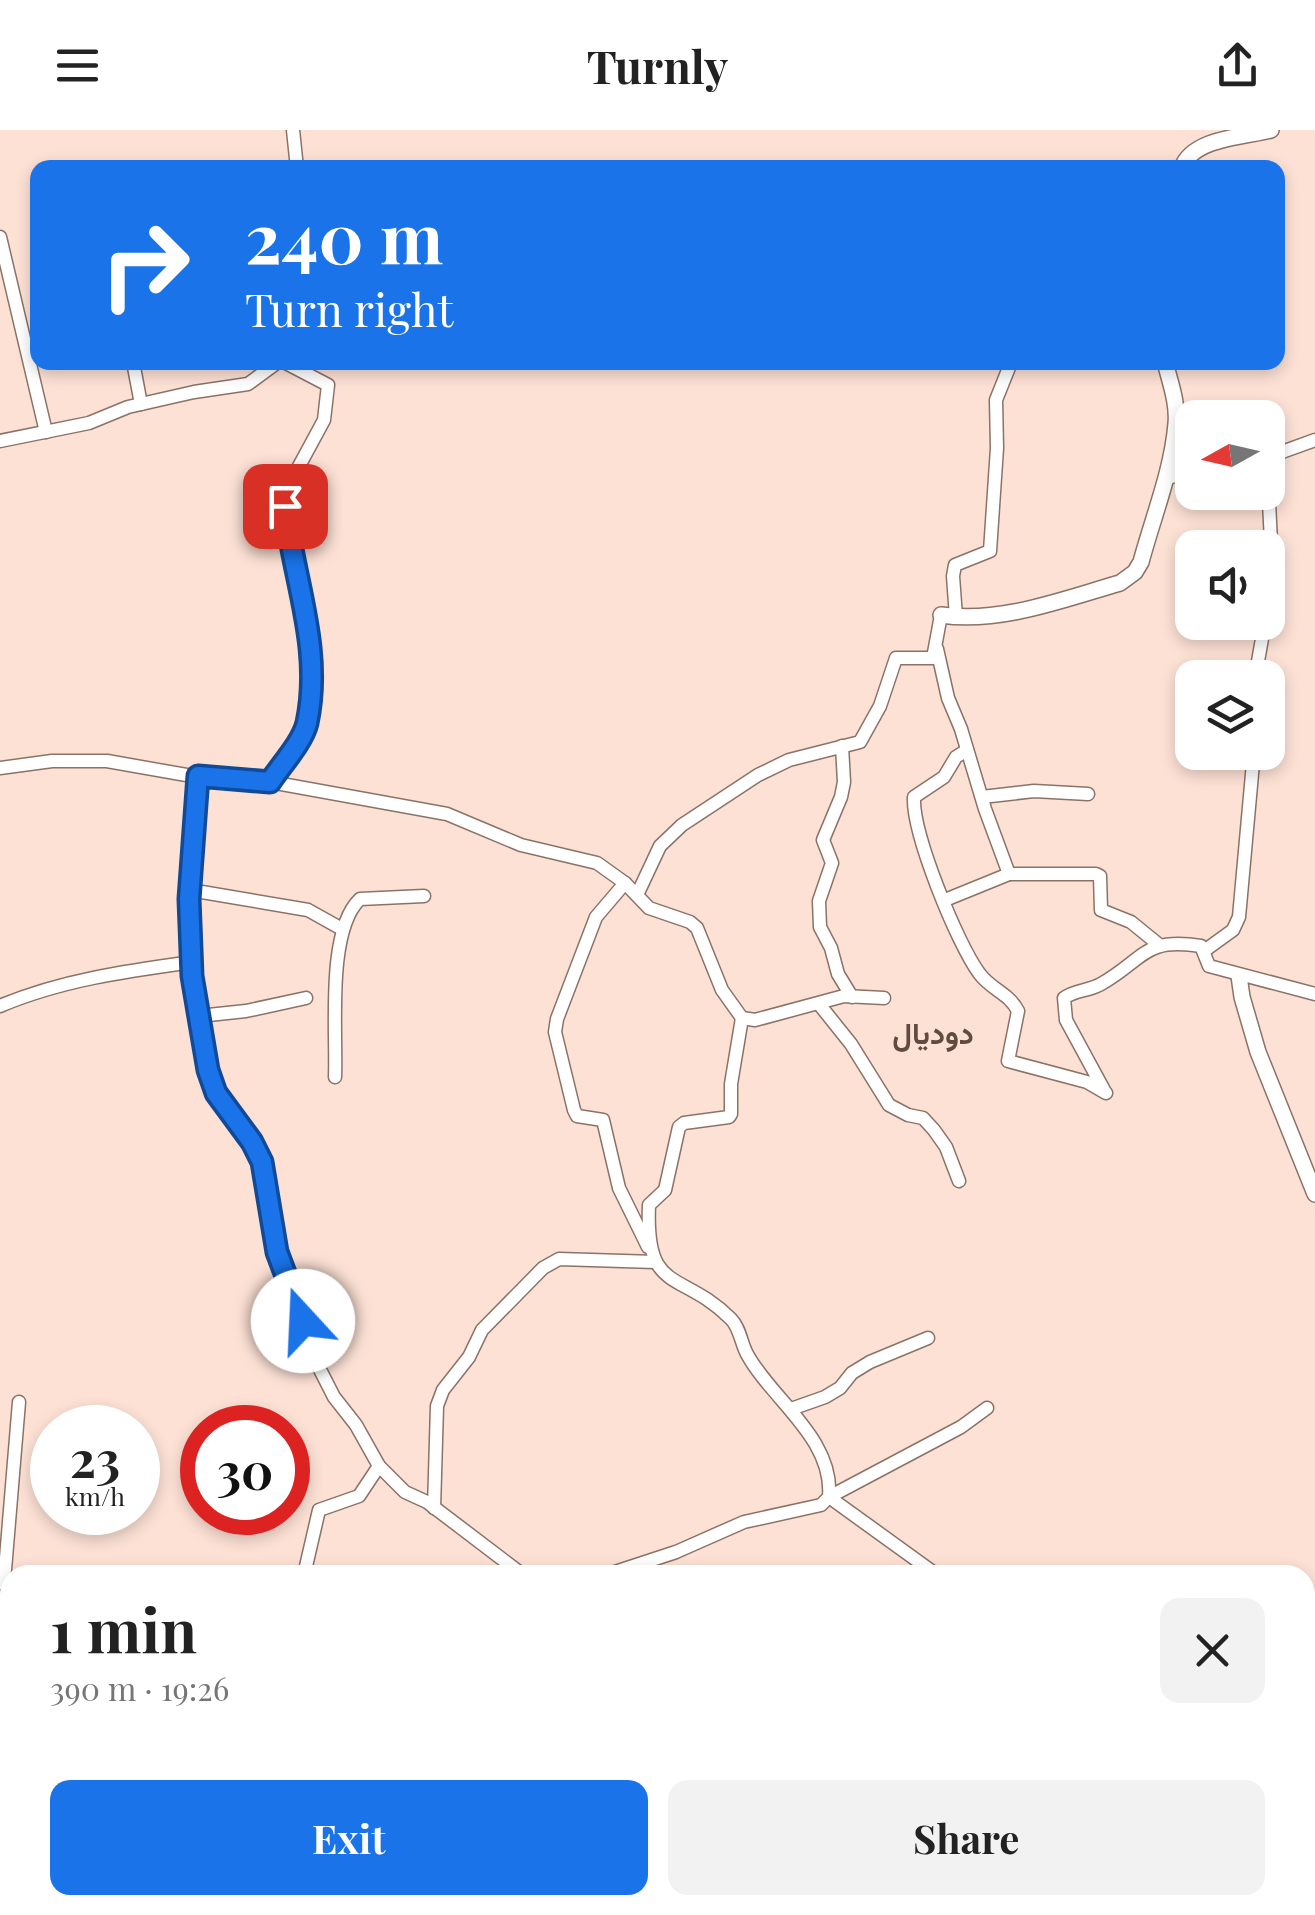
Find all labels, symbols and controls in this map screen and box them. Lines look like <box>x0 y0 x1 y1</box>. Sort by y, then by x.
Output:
text: Turnly <box>587 35 728 95</box>
icon: menu <box>50 38 105 93</box>
icon: share <box>1210 38 1265 93</box>
text: 240 m <box>245 188 443 282</box>
icon: right <box>80 200 210 330</box>
text: Turn right <box>245 278 453 338</box>
north arrow <box>1175 400 1285 510</box>
map controls <box>1175 400 1285 770</box>
pin <box>243 464 328 549</box>
icon: arrive <box>258 479 313 534</box>
button: sound <box>1175 530 1285 640</box>
button: layers <box>1175 660 1285 770</box>
district label: دودیال <box>892 1012 974 1052</box>
position arrow <box>251 1269 355 1373</box>
speed limit sign: 30 <box>180 1405 310 1535</box>
text: 23 <box>70 1424 120 1491</box>
text: km/h <box>65 1479 125 1512</box>
text: 1 min <box>50 1588 197 1668</box>
button: close <box>1160 1598 1265 1703</box>
text: 390 m · 19:26 <box>50 1666 229 1709</box>
button: Exit <box>50 1780 648 1895</box>
button: Share <box>668 1780 1265 1895</box>

